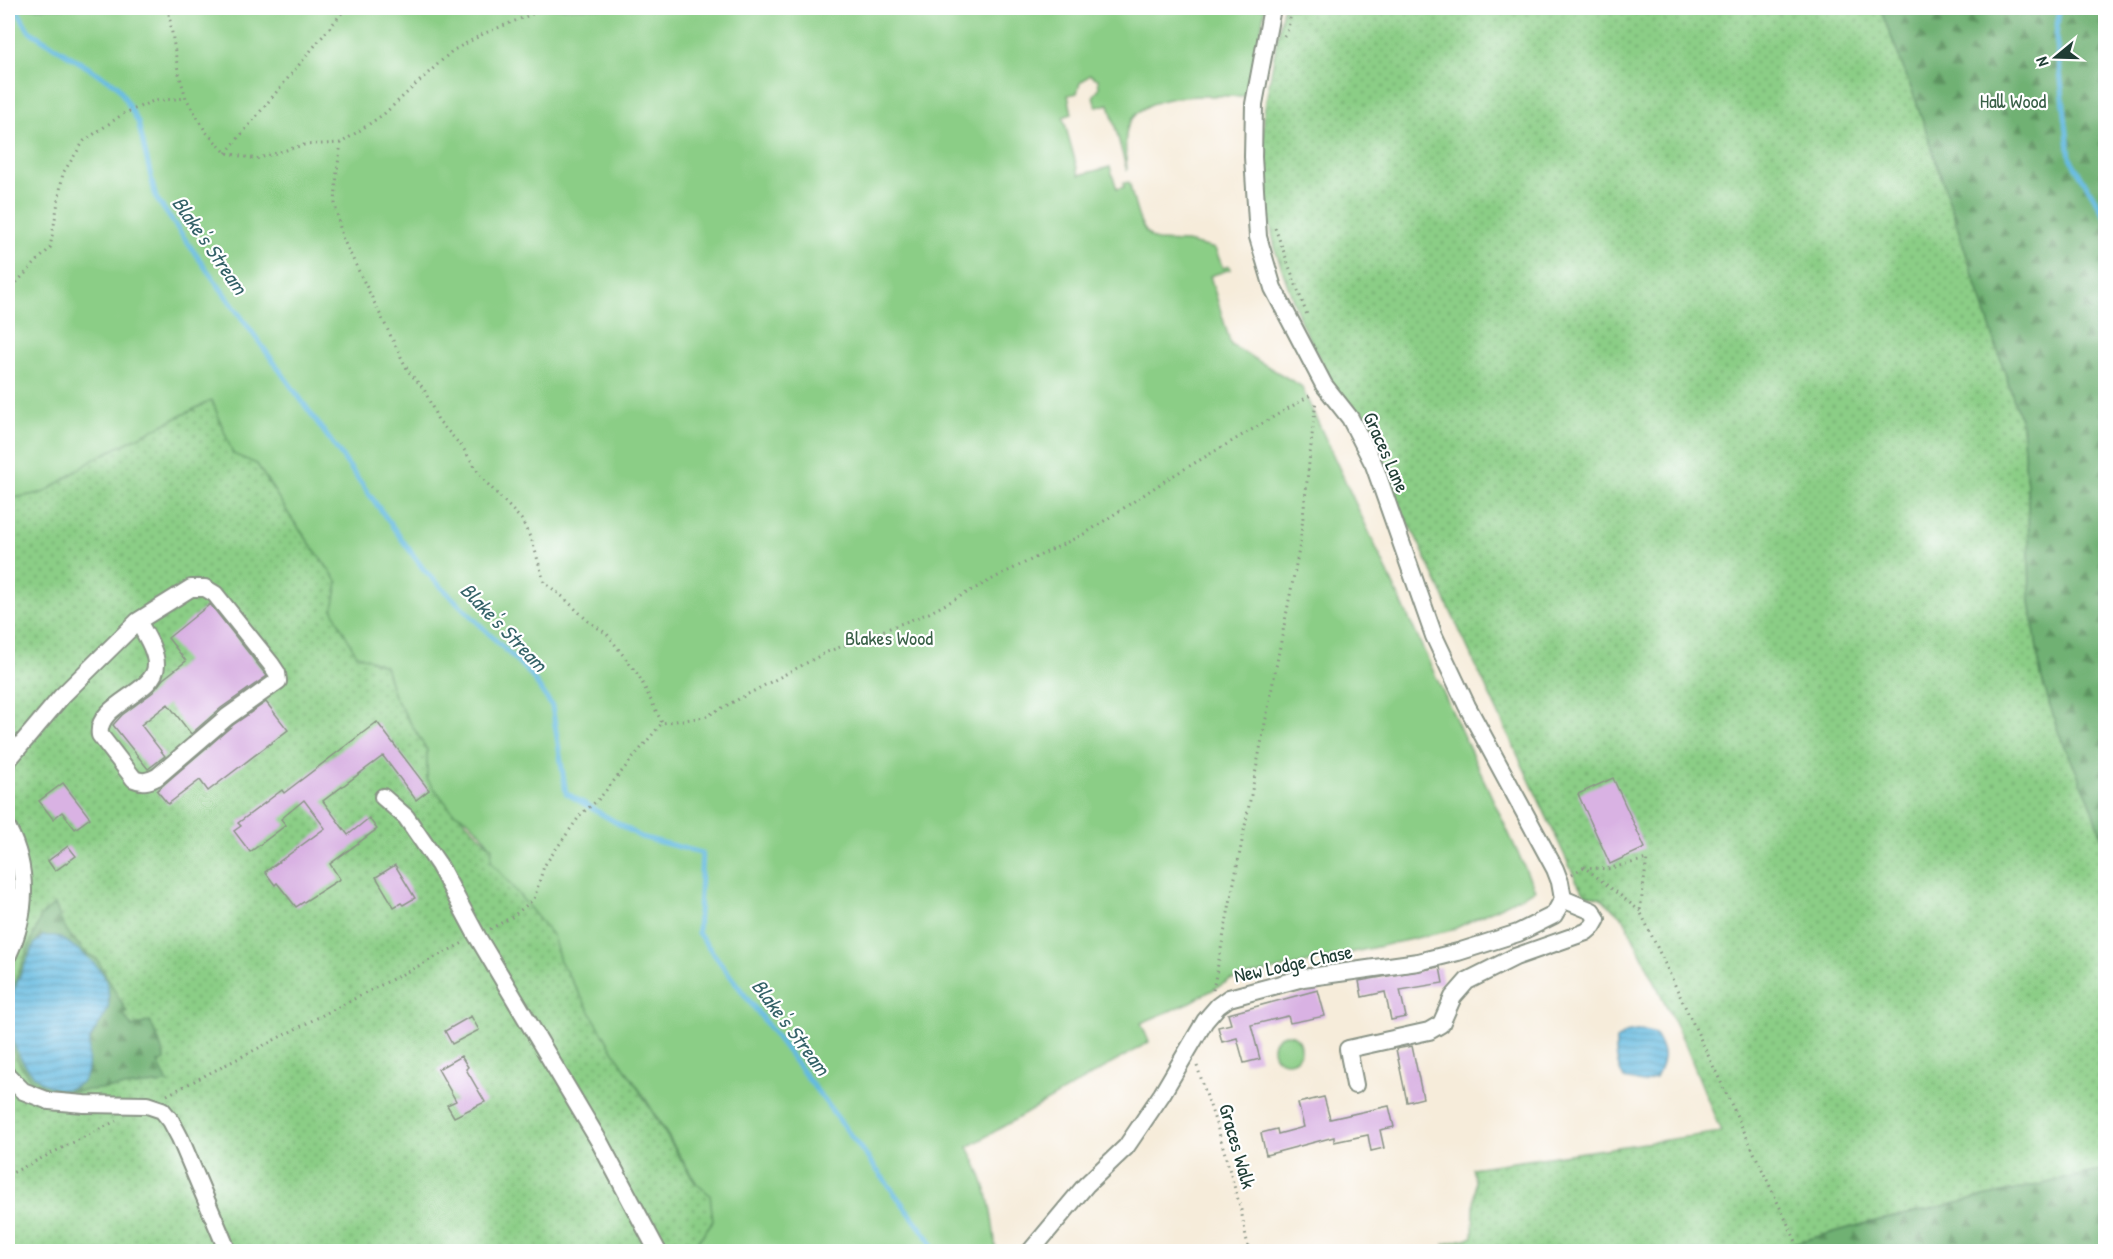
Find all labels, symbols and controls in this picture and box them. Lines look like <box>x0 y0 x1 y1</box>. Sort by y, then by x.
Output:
north arrow <box>2026 27 2086 87</box>
text: N <box>2030 54 2054 69</box>
park label: Hall Wood <box>1980 87 2047 114</box>
water label: Blake's Stream <box>166 190 255 300</box>
street label: Graces Lane <box>1357 407 1417 497</box>
water label: Blake's Stream <box>454 576 554 678</box>
park label: Blakes Wood <box>845 624 933 651</box>
street label: New Lodge Chase <box>1231 937 1355 989</box>
water label: Blake's Stream <box>745 973 837 1082</box>
street label: Graces Walk <box>1213 1100 1263 1192</box>

